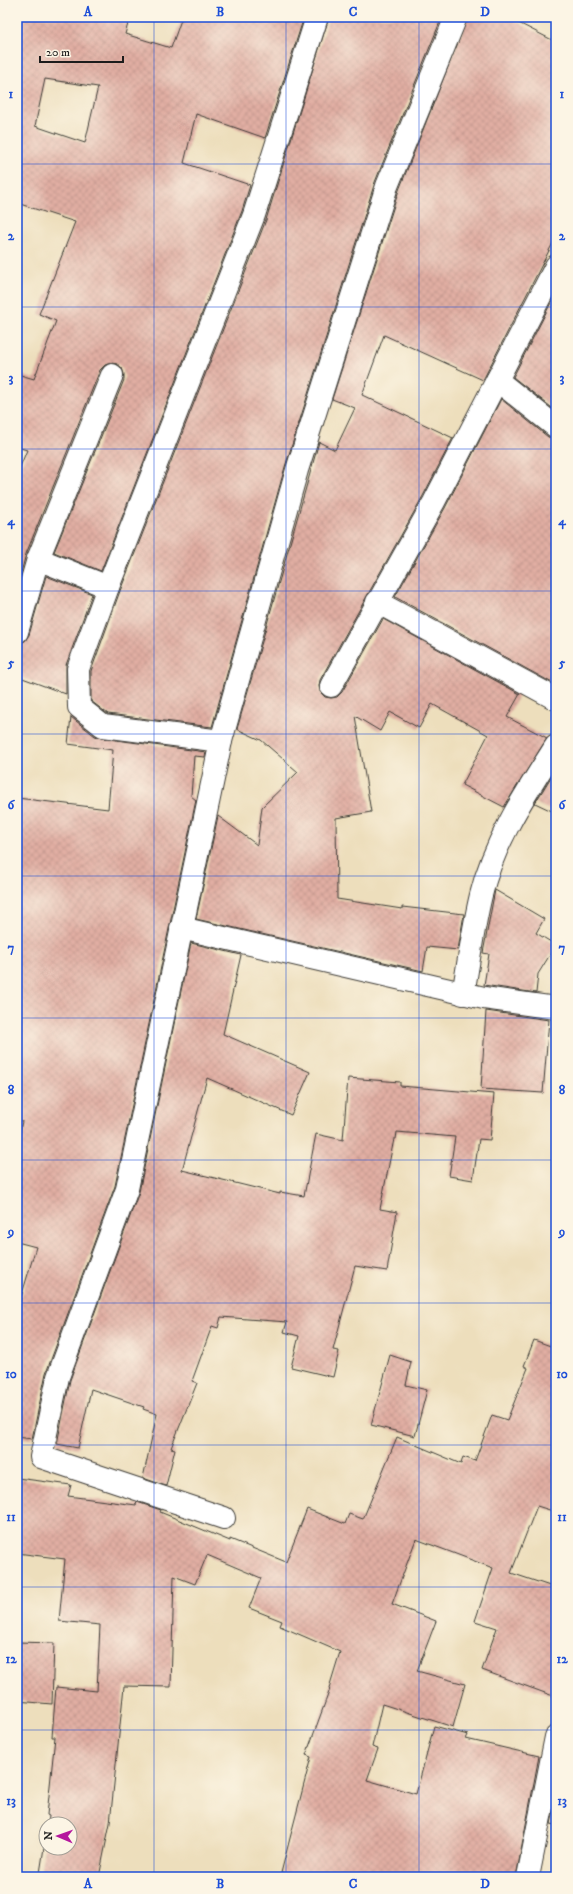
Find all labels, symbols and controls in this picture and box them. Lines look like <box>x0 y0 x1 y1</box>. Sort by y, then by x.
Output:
text: A <box>83 4 93 20</box>
text: B <box>216 4 224 20</box>
text: C <box>349 4 358 20</box>
text: D <box>480 4 490 20</box>
scale bar <box>40 38 123 64</box>
text: 20 m <box>46 45 70 60</box>
text: 1 <box>9 86 14 102</box>
text: 1 <box>560 86 565 102</box>
text: 2 <box>8 228 15 244</box>
text: 2 <box>559 228 566 244</box>
text: 3 <box>9 370 14 386</box>
text: 3 <box>560 370 565 386</box>
text: 4 <box>6 513 15 530</box>
text: 4 <box>557 513 566 530</box>
text: 5 <box>7 655 15 671</box>
text: 5 <box>558 655 566 671</box>
text: 6 <box>8 797 16 813</box>
text: 6 <box>559 797 567 813</box>
text: 7 <box>8 940 15 956</box>
text: 7 <box>559 940 566 956</box>
text: 8 <box>8 1082 15 1098</box>
text: 8 <box>559 1082 566 1098</box>
text: 9 <box>7 1224 14 1240</box>
text: 9 <box>558 1224 565 1240</box>
text: 10 <box>5 1366 17 1382</box>
text: 10 <box>556 1366 568 1382</box>
text: 11 <box>6 1509 16 1525</box>
text: 11 <box>557 1509 567 1525</box>
text: 12 <box>5 1651 17 1667</box>
text: 12 <box>556 1651 568 1667</box>
text: 13 <box>6 1793 16 1809</box>
text: 13 <box>557 1793 567 1809</box>
north arrow <box>38 1816 78 1856</box>
text: N <box>42 1831 56 1840</box>
text: A <box>83 1876 93 1892</box>
text: B <box>216 1876 224 1892</box>
text: C <box>349 1876 358 1892</box>
text: D <box>480 1876 490 1892</box>

